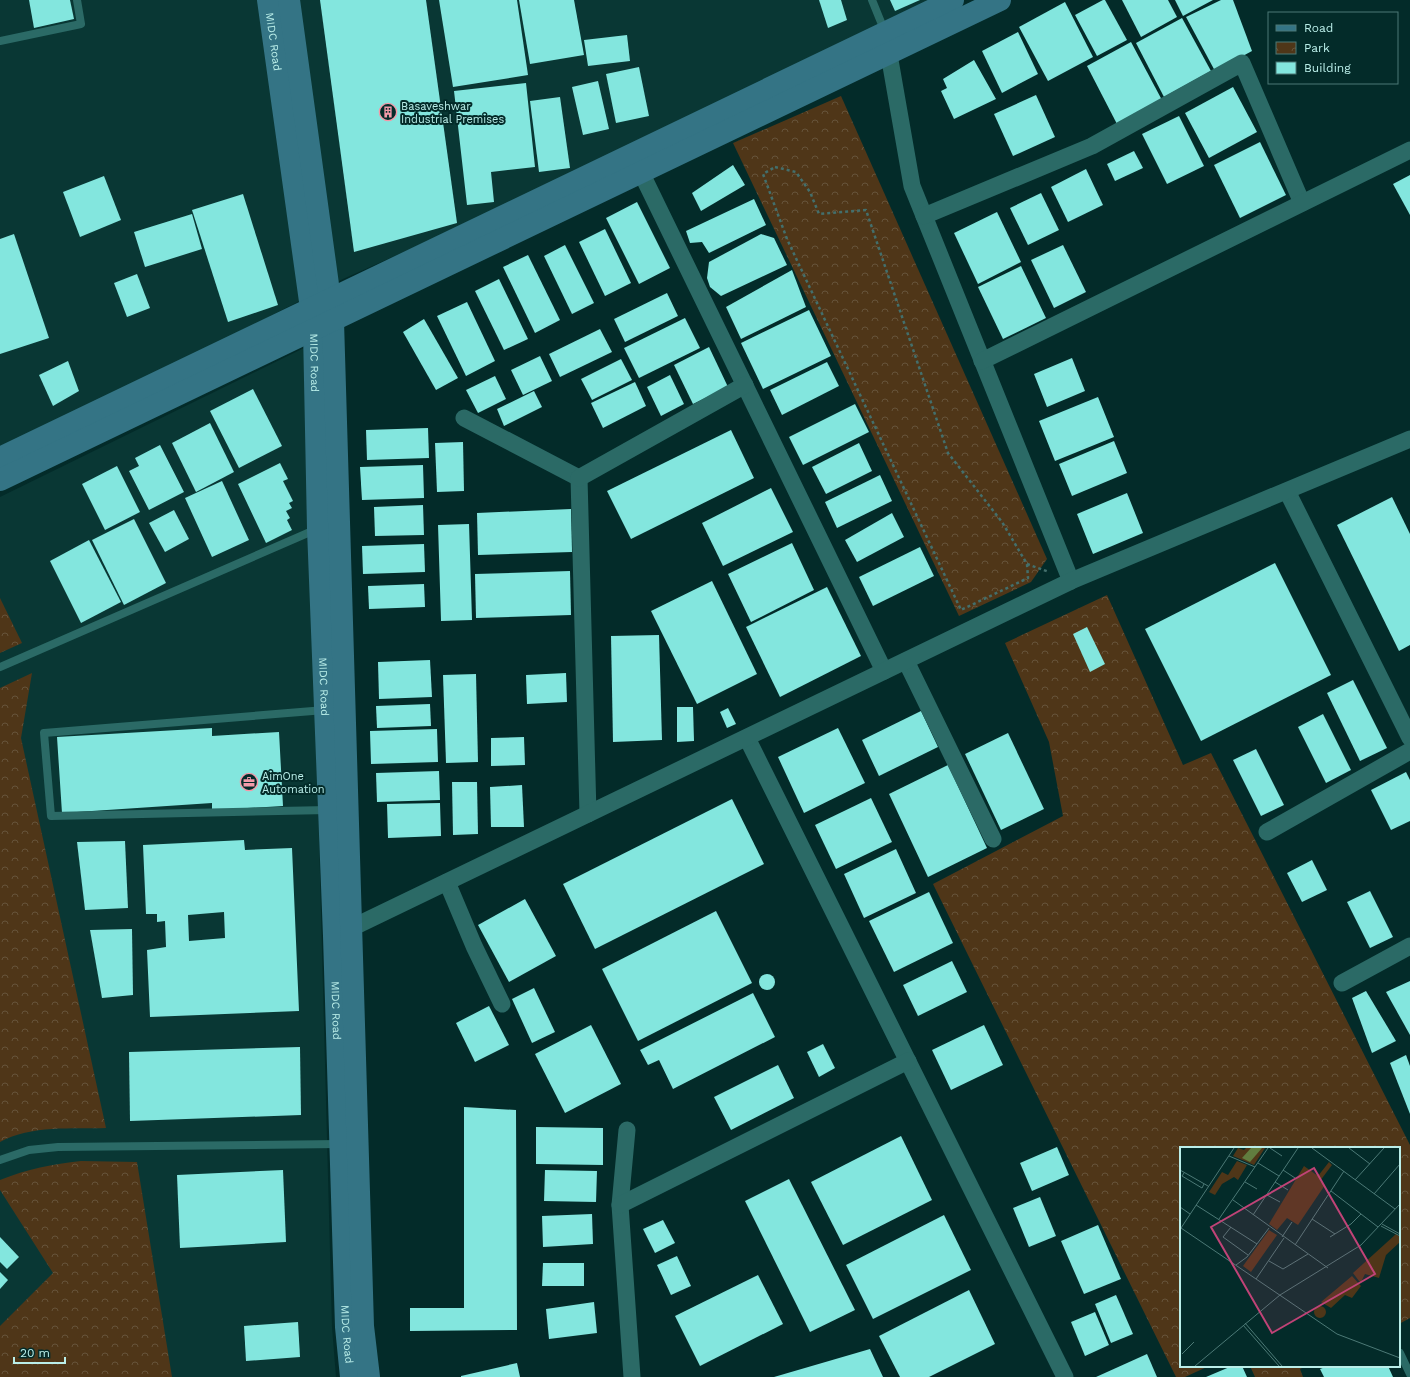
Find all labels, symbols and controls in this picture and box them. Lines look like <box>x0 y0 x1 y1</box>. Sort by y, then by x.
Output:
street label: MIDC Road <box>263 12 284 72</box>
legend <box>1268 12 1398 84</box>
text: Road <box>1304 21 1333 35</box>
text: Park <box>1304 41 1330 55</box>
text: Building <box>1304 61 1351 75</box>
place label: Basaveshwar Industrial Premises <box>401 100 504 126</box>
building icon: Basaveshwar Industrial Premises <box>378 102 398 122</box>
street label: MIDC Road <box>307 333 321 392</box>
street label: MIDC Road <box>316 657 331 716</box>
place label: AimOne Automation <box>262 770 325 796</box>
office icon: AimOne Automation <box>239 772 259 792</box>
street label: MIDC Road <box>328 981 343 1040</box>
inset map <box>1180 1147 1400 1367</box>
street label: MIDC Road <box>338 1305 356 1364</box>
scale bar <box>14 1339 65 1365</box>
text: 20 m <box>20 1346 50 1360</box>

